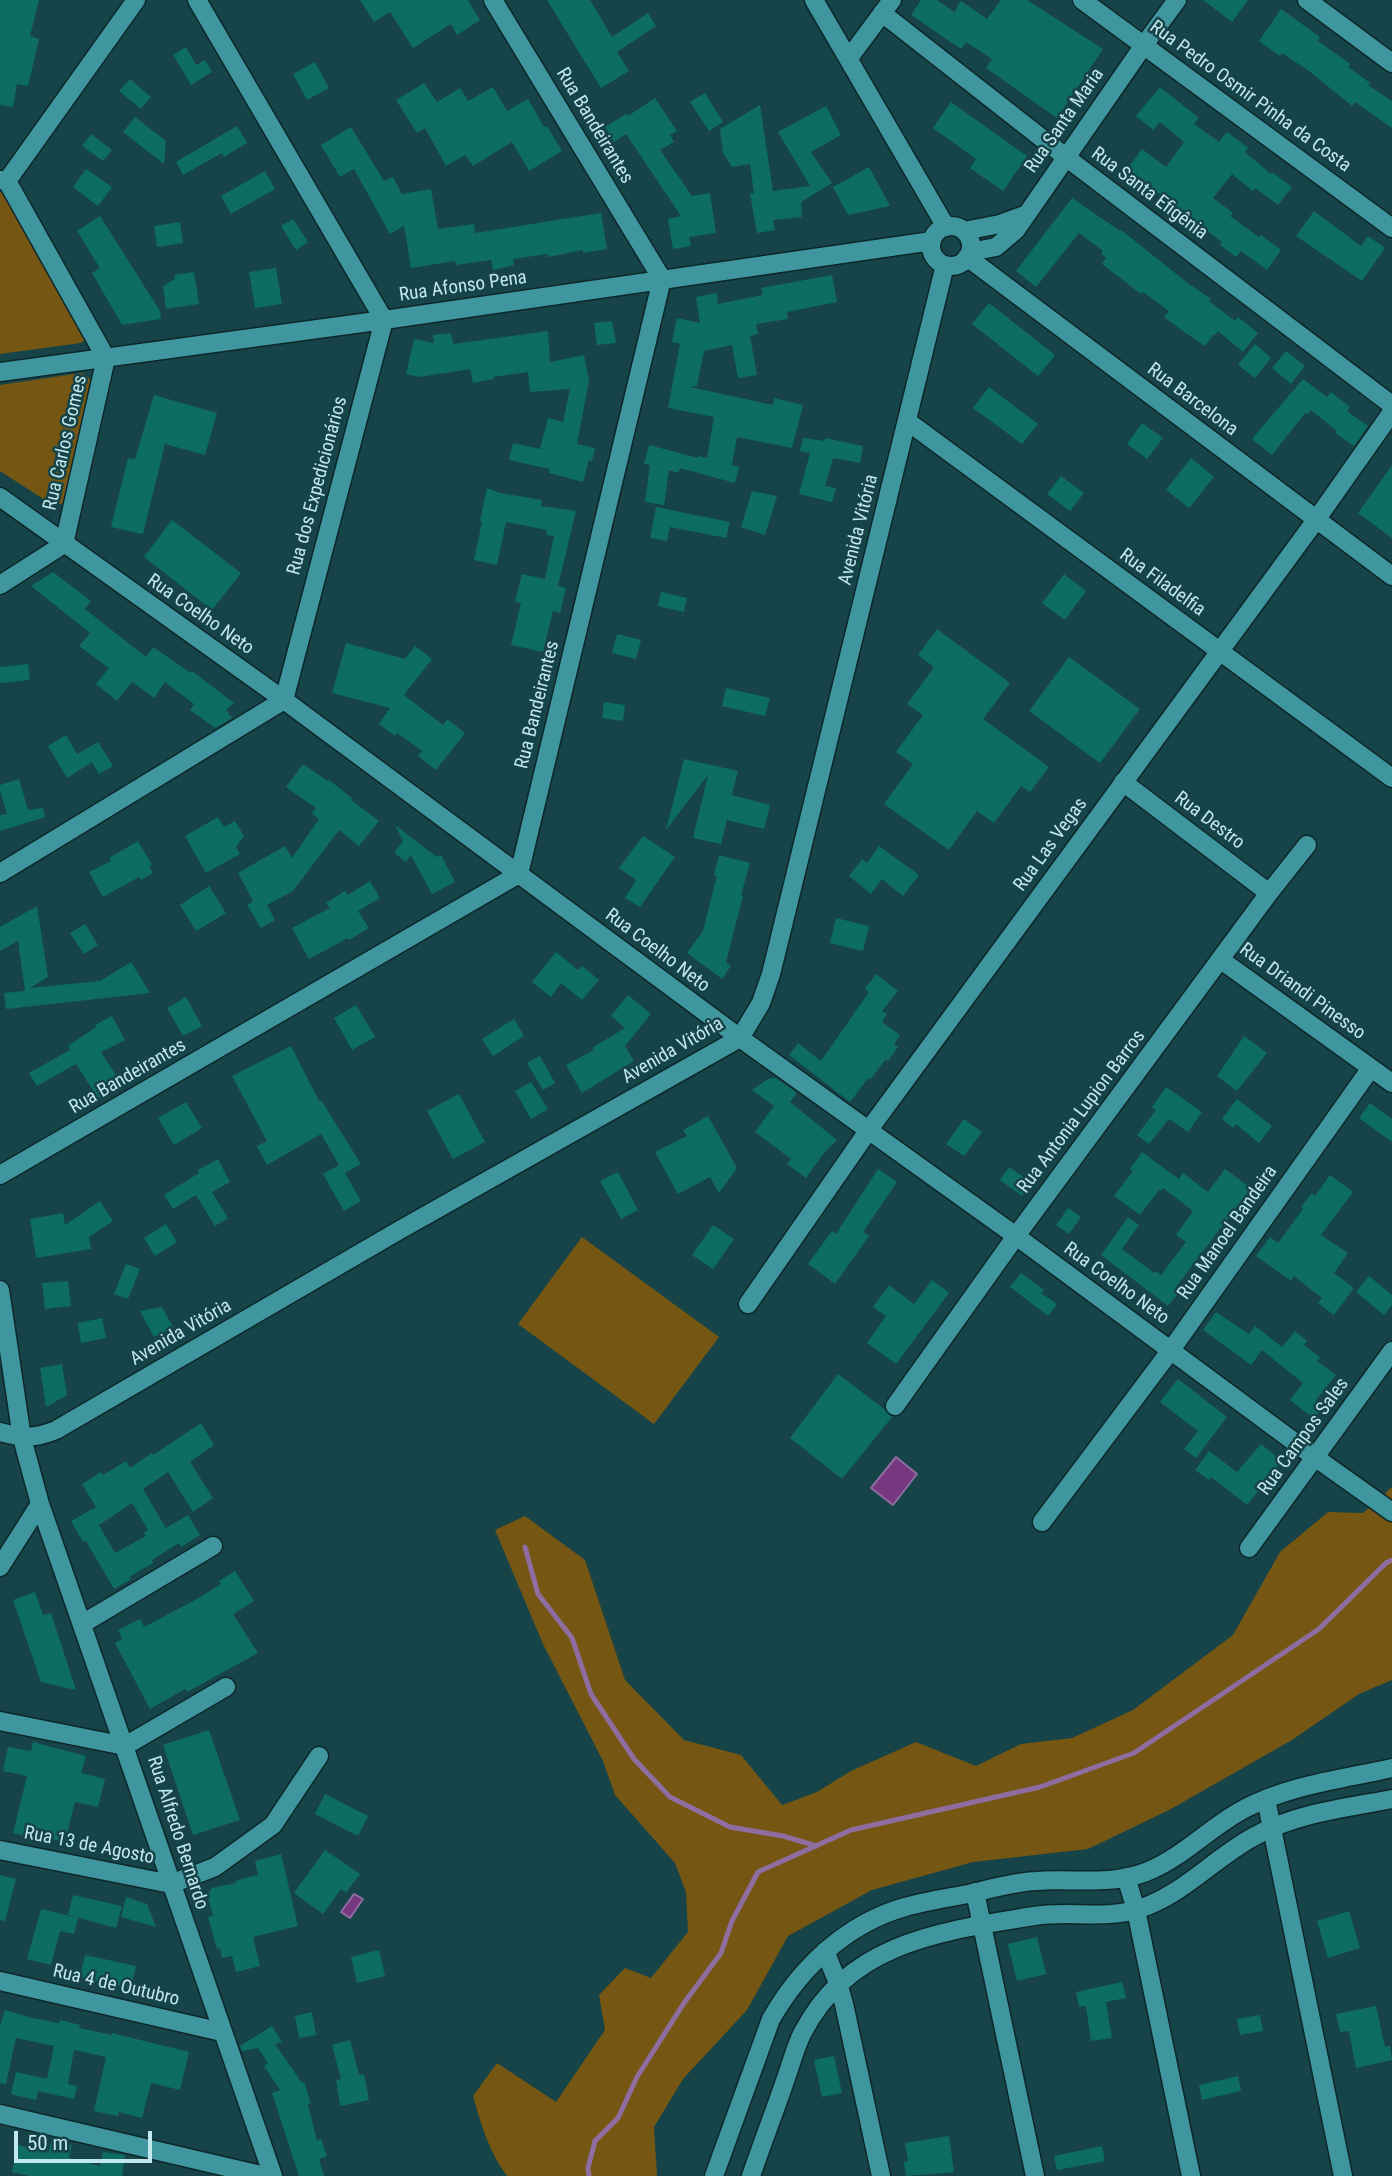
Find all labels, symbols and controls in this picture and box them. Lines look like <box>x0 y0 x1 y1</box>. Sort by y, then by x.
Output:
street label: Rua Pedro Osmir Pinha da Costa <box>1145 16 1355 178</box>
street label: Rua Bandeirantes <box>550 64 638 188</box>
street label: Rua Santa Maria <box>1020 64 1110 178</box>
street label: Rua Santa Efigênia <box>1086 143 1212 245</box>
street label: Rua Afonso Pena <box>398 267 528 307</box>
street label: Rua Barcelona <box>1142 358 1242 442</box>
street label: Rua Carlos Gomes <box>39 373 93 513</box>
street label: Rua dos Expedicionários <box>283 394 353 578</box>
street label: Avenida Vitória <box>834 472 884 588</box>
street label: Rua Filadelfia <box>1115 544 1209 622</box>
street label: Rua Coelho Neto <box>142 570 258 660</box>
street label: Rua Bandeirantes <box>511 639 565 771</box>
street label: Rua Destro <box>1169 787 1249 855</box>
street label: Rua Las Vegas <box>1009 794 1093 896</box>
street label: Rua Coelho Neto <box>600 904 714 998</box>
street label: Rua Driandi Pinesso <box>1235 939 1369 1045</box>
street label: Avenida Vitória <box>618 1013 728 1089</box>
street label: Rua Antonia Lupion Barros <box>1013 1026 1151 1198</box>
street label: Rua Bandeirantes <box>66 1034 190 1120</box>
street label: Rua Manoel Bandeira <box>1173 1162 1283 1304</box>
street label: Rua Coelho Neto <box>1059 1238 1173 1330</box>
street label: Avenida Vitória <box>126 1295 236 1371</box>
street label: Rua Campos Sales <box>1254 1374 1354 1500</box>
street label: Rua Alfredo Bernardo <box>141 1753 213 1913</box>
street label: Rua 13 de Agosto <box>22 1822 156 1870</box>
street label: Rua 4 de Outubro <box>51 1960 181 2012</box>
scale bar <box>18 2116 156 2160</box>
text: 50 m <box>27 2131 68 2155</box>

